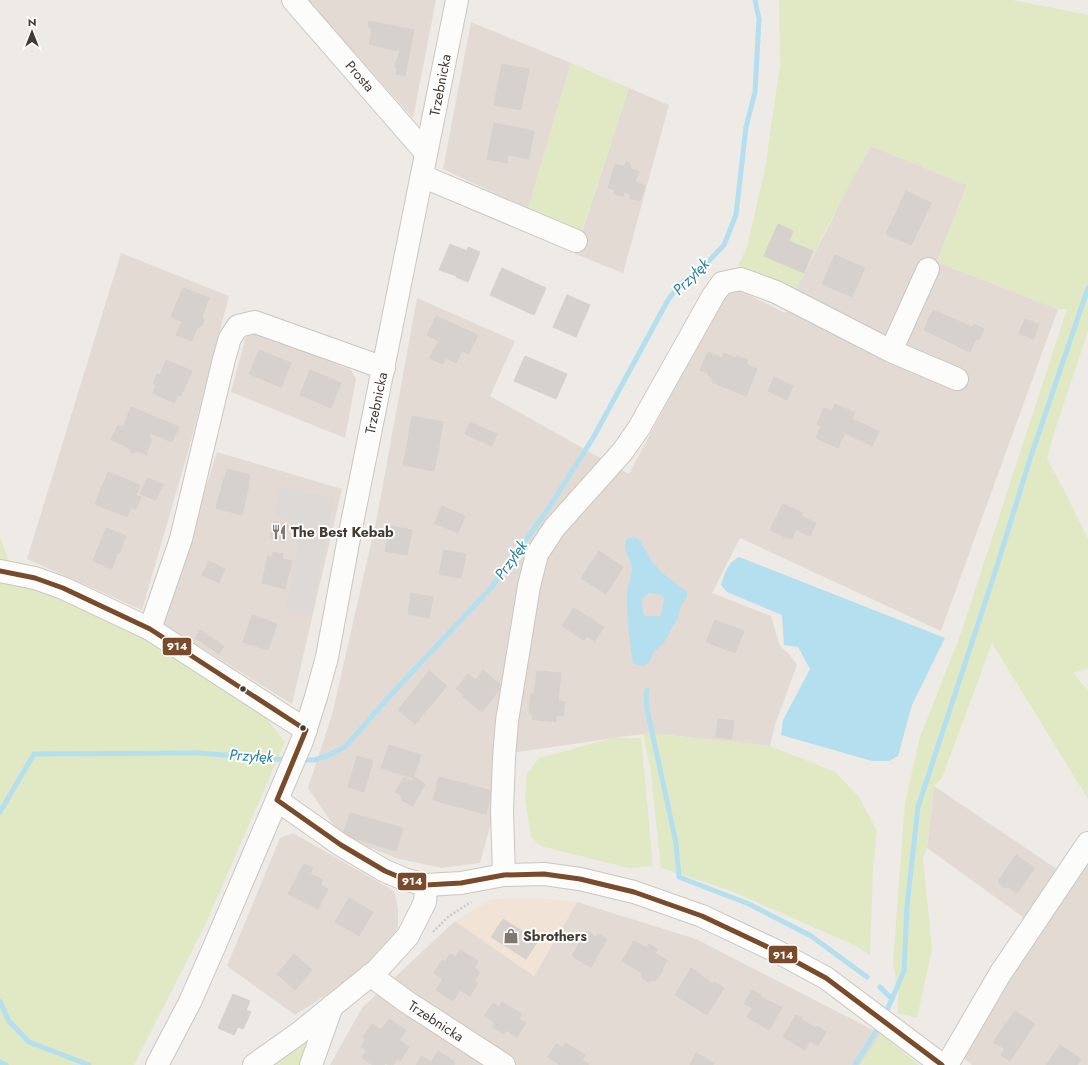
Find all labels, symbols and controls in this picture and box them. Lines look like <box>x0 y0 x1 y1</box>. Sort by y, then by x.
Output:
north arrow <box>12 12 52 52</box>
text: N <box>28 14 36 30</box>
street label: Trzebnicka <box>424 52 456 118</box>
street label: Prosta <box>341 56 379 96</box>
water label: Przyłęk <box>668 253 715 300</box>
street label: Trzebnicka <box>360 370 392 436</box>
place label: The Best Kebab <box>291 522 394 542</box>
restaurant icon: The Best Kebab <box>270 523 288 541</box>
water label: Przyłęk <box>489 535 533 584</box>
line badge: 914 <box>162 637 192 656</box>
text: 914 <box>167 638 188 654</box>
unlabelled marker <box>238 684 248 694</box>
unlabelled marker <box>298 723 308 733</box>
water label: Przyłęk <box>229 744 274 768</box>
line badge: 914 <box>397 872 427 891</box>
text: 914 <box>402 873 423 889</box>
place label: Sbrothers <box>523 926 587 946</box>
shop icon: Sbrothers <box>502 927 520 945</box>
line badge: 914 <box>768 945 798 964</box>
text: 914 <box>773 947 794 963</box>
street label: Trzebnicka <box>404 996 468 1046</box>

